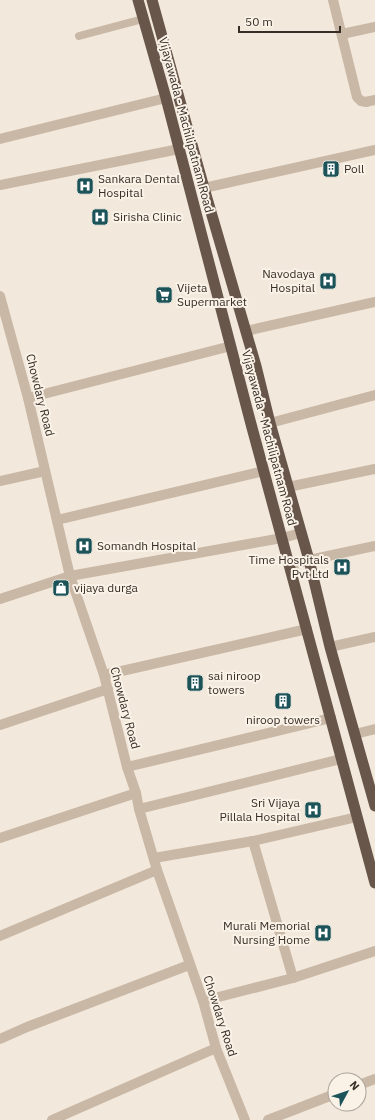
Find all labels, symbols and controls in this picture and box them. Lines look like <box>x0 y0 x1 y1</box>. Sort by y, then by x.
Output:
scale bar <box>239 8 340 34</box>
text: 50 m <box>245 14 273 29</box>
street label: Vijayawada - Machilipatnam Road <box>156 35 217 214</box>
building icon: Poll <box>321 159 341 179</box>
place label: Poll <box>344 161 364 176</box>
place label: Sankara Dental Hospital <box>98 171 180 200</box>
hospital icon: Sankara Dental Hospital <box>75 176 95 196</box>
hospital icon: Sirisha Clinic <box>90 207 110 227</box>
place label: Sirisha Clinic <box>113 209 182 224</box>
place label: Navodaya Hospital <box>262 266 316 295</box>
hospital icon: Navodaya Hospital <box>318 271 338 291</box>
place label: Vijeta Supermarket <box>177 280 247 309</box>
supermarket icon: Vijeta Supermarket <box>154 285 174 305</box>
street label: Vijayawada - Machilipatnam Road <box>239 348 300 527</box>
street label: Chowdary Road <box>23 352 58 438</box>
hospital icon: Somandh Hospital <box>74 536 94 556</box>
place label: Somandh Hospital <box>97 538 196 553</box>
place label: Time Hospitals Pvt Ltd <box>249 552 329 581</box>
hospital icon: Time Hospitals Pvt Ltd <box>332 557 352 577</box>
shop icon: vijaya durga <box>51 578 71 598</box>
place label: vijaya durga <box>74 580 139 595</box>
street label: Chowdary Road <box>107 665 144 751</box>
place label: sai niroop towers <box>208 668 261 697</box>
building icon: sai niroop towers <box>185 673 205 693</box>
building icon: niroop towers <box>273 691 293 711</box>
place label: niroop towers <box>246 712 320 727</box>
place label: Sri Vijaya Pillala Hospital <box>219 795 301 824</box>
hospital icon: Sri Vijaya Pillala Hospital <box>303 800 323 820</box>
place label: Murali Memorial Nursing Home <box>223 918 310 947</box>
hospital icon: Murali Memorial Nursing Home <box>313 923 333 943</box>
street label: Chowdary Road <box>200 973 241 1058</box>
north arrow <box>327 1072 367 1112</box>
text: N <box>347 1078 363 1093</box>

